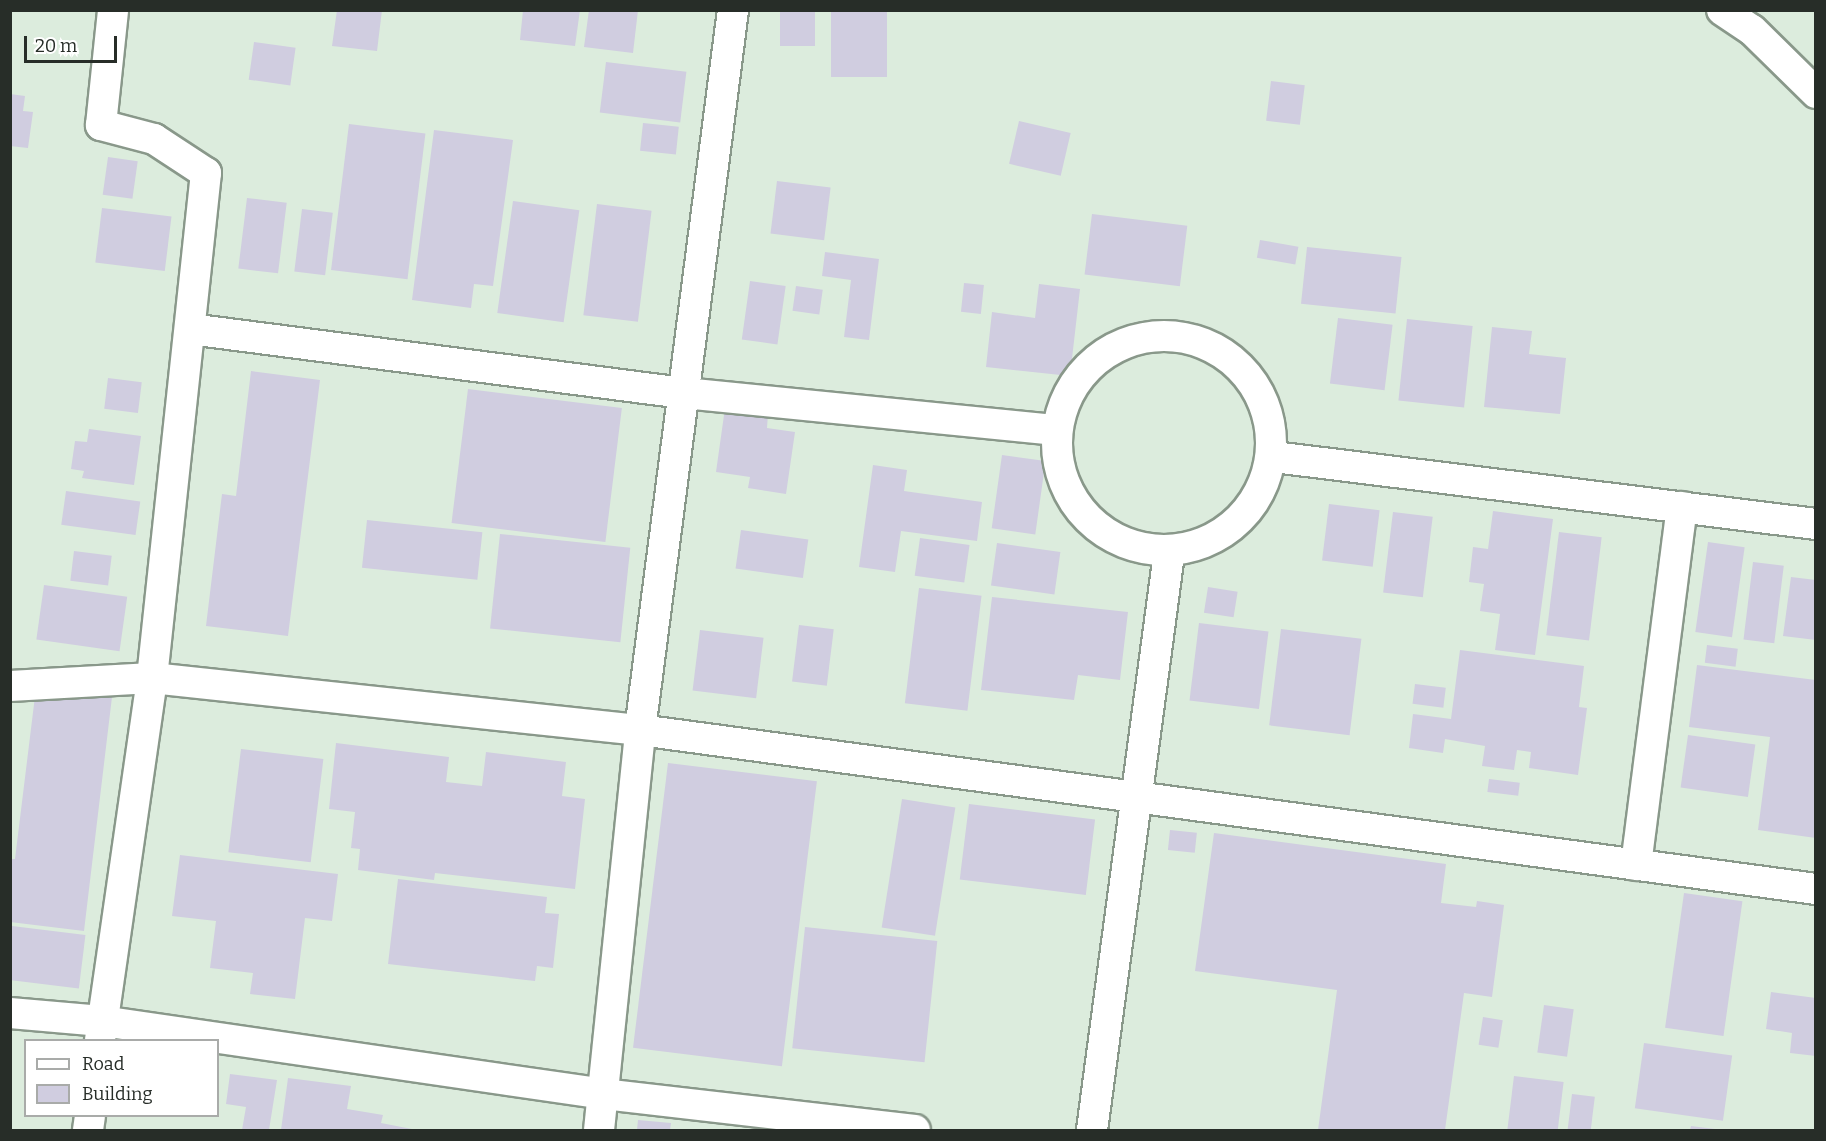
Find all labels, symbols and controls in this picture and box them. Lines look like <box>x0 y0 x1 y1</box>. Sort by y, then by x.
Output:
scale bar <box>27 24 120 62</box>
text: 20 m <box>35 35 77 57</box>
legend <box>24 1039 219 1117</box>
text: Road <box>82 1053 124 1075</box>
text: Building <box>82 1083 153 1105</box>

